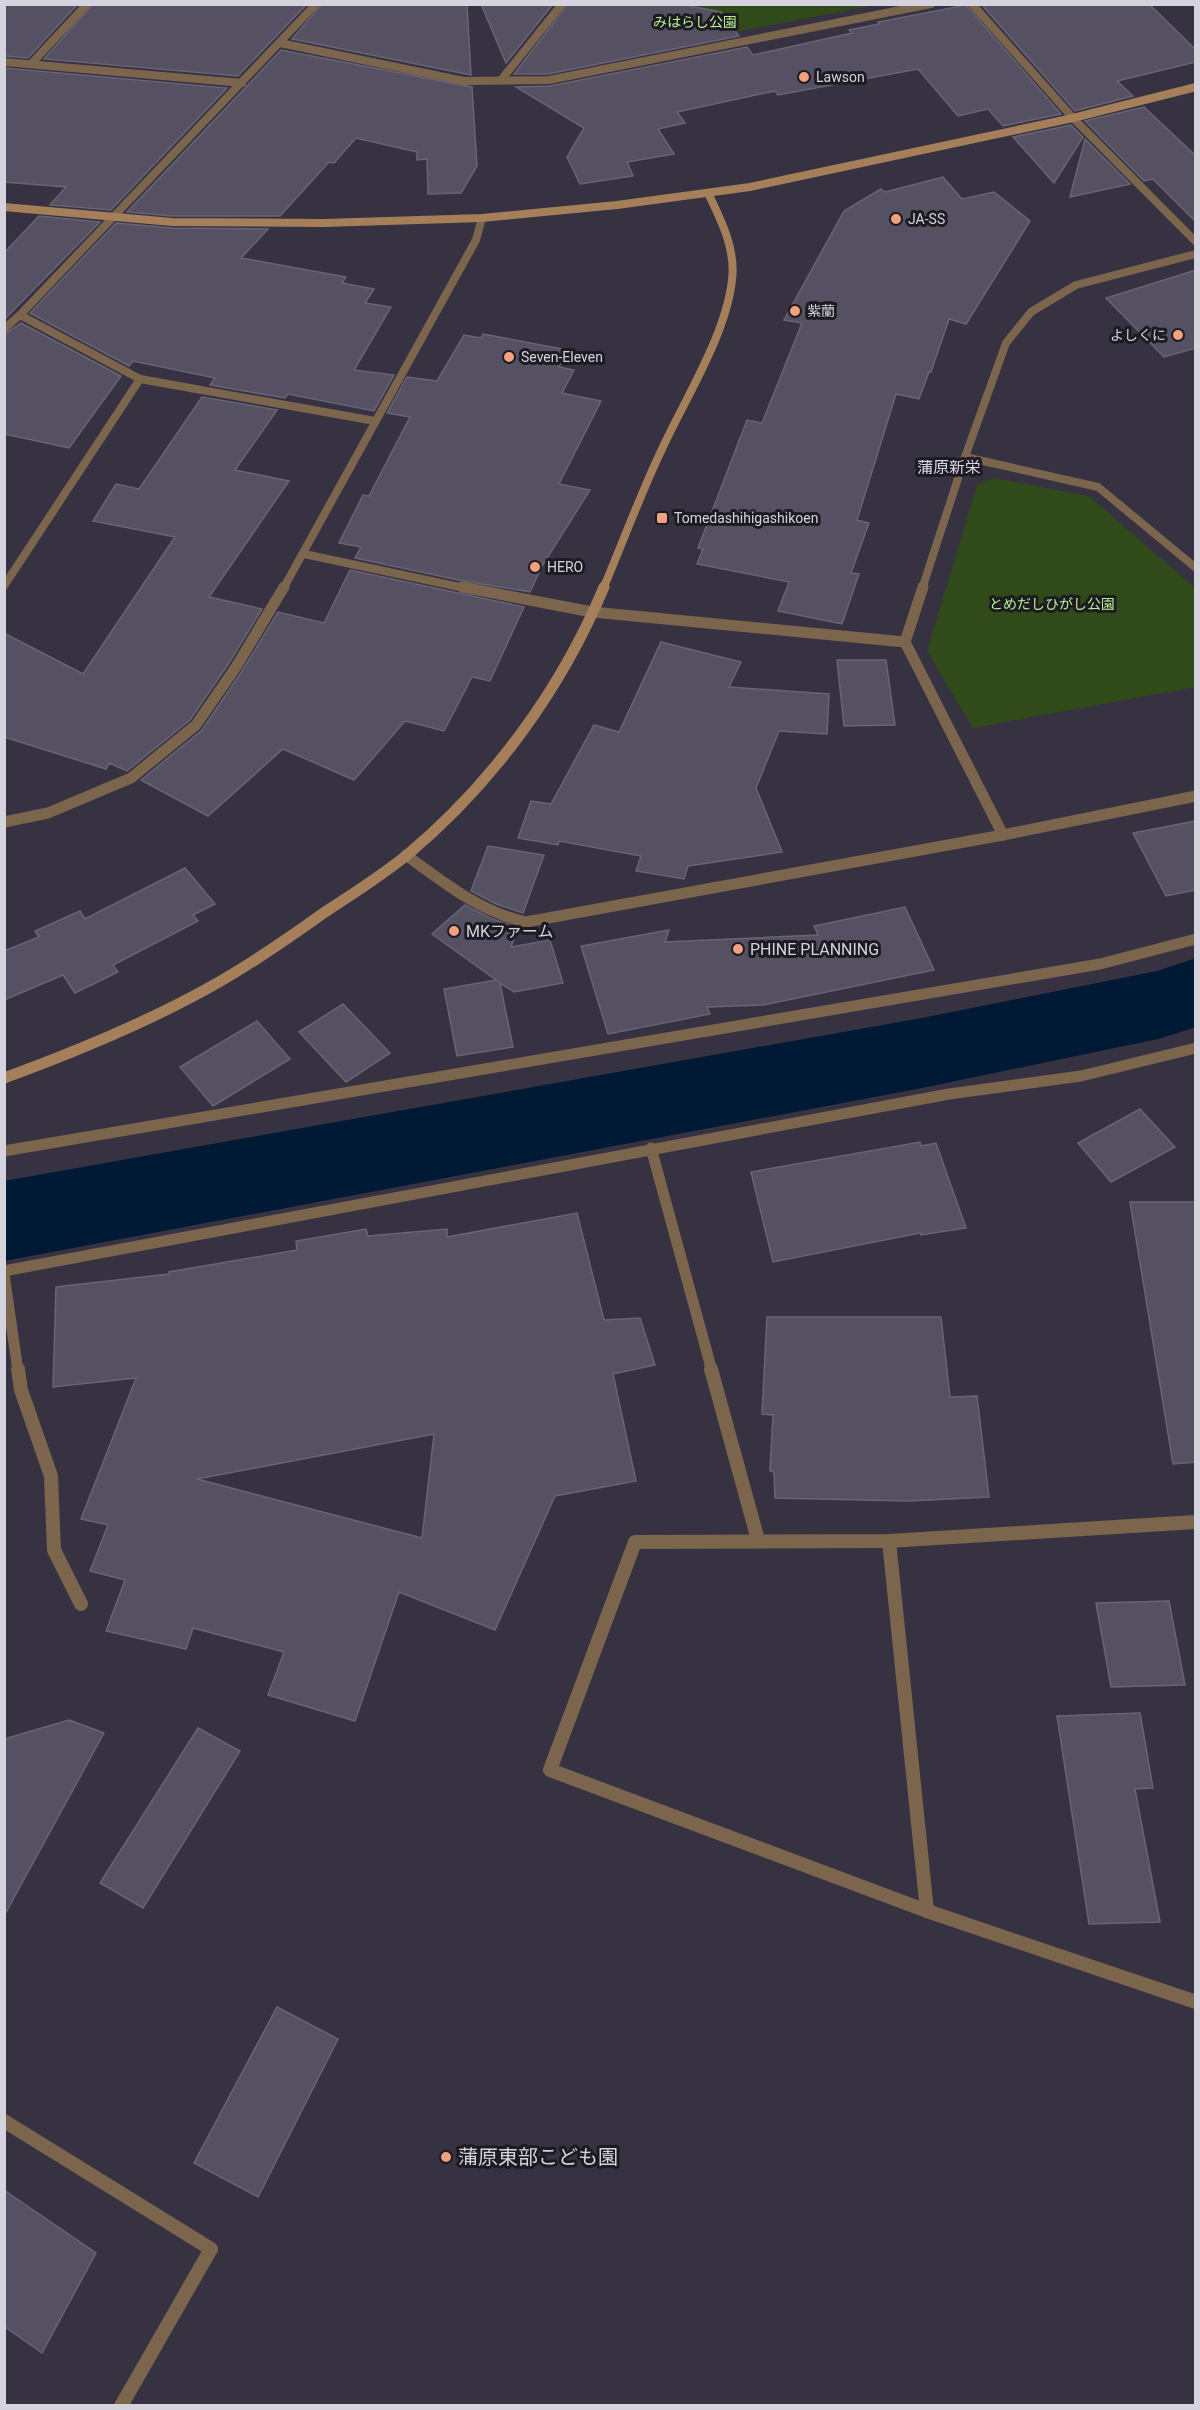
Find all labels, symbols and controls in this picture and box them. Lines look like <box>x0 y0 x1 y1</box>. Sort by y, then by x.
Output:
park label: みはらし公園 <box>653 14 737 30</box>
place label: Lawson <box>816 69 865 85</box>
marker: Lawson <box>797 70 811 84</box>
place label: JA-SS <box>908 211 945 227</box>
marker: JA-SS <box>889 212 903 226</box>
place label: 紫蘭 <box>807 303 835 319</box>
marker: 紫蘭 <box>788 304 802 318</box>
place label: よしくに <box>1110 327 1166 343</box>
marker: よしくに <box>1171 328 1185 342</box>
place label: Seven-Eleven <box>521 349 603 365</box>
marker: Seven-Eleven <box>502 350 516 364</box>
district label: 蒲原新栄 <box>917 458 981 477</box>
place label: Tomedashihigashikoen <box>674 510 818 526</box>
marker: Tomedashihigashikoen <box>655 511 669 525</box>
place label: HERO <box>547 559 583 575</box>
marker: HERO <box>528 560 542 574</box>
park label: とめだしひがし公園 <box>989 596 1115 612</box>
place label: MKファーム <box>466 922 554 941</box>
marker: MKファーム <box>447 924 461 938</box>
place label: PHINE PLANNING <box>750 940 879 959</box>
marker: PHINE PLANNING <box>731 942 745 956</box>
place label: 蒲原東部こども園 <box>458 2145 618 2169</box>
marker: 蒲原東部こども園 <box>439 2150 453 2164</box>

